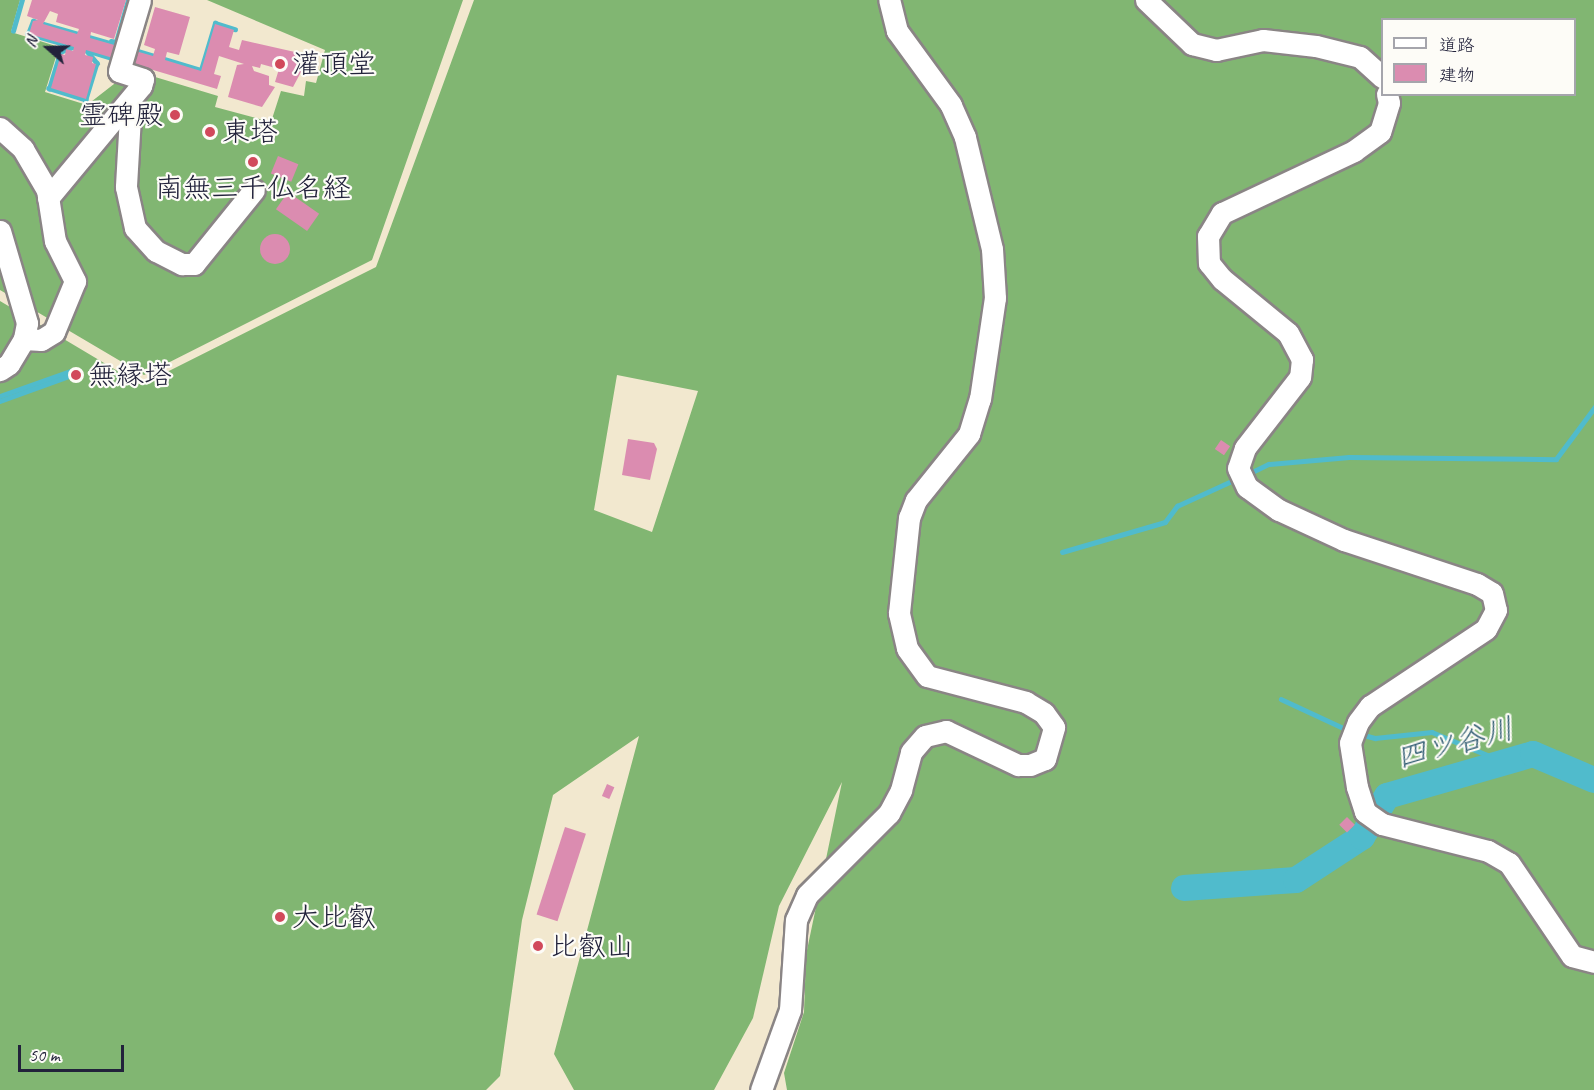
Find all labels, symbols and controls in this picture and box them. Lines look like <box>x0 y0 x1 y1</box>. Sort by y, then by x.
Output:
north arrow <box>18 18 78 78</box>
legend <box>1381 18 1576 96</box>
text: N <box>20 34 42 50</box>
text: 道路 <box>1439 34 1475 56</box>
place label: 灌頂堂 <box>292 47 376 81</box>
marker: 灌頂堂 <box>273 57 287 71</box>
text: 建物 <box>1439 64 1475 86</box>
place label: 霊碑殿 <box>79 98 163 132</box>
marker: 霊碑殿 <box>168 108 182 122</box>
place label: 東塔 <box>222 115 278 149</box>
marker: 東塔 <box>203 125 217 139</box>
marker: 南無三千仏名経 <box>246 155 260 169</box>
place label: 南無三千仏名経 <box>155 171 351 205</box>
place label: 無縁塔 <box>88 358 172 392</box>
marker: 無縁塔 <box>69 368 83 382</box>
water label: 四ツ谷川 <box>1392 710 1518 776</box>
place label: 大比叡 <box>292 900 376 934</box>
marker: 大比叡 <box>273 910 287 924</box>
place label: 比叡山 <box>550 929 634 963</box>
marker: 比叡山 <box>531 939 545 953</box>
scale bar <box>21 1033 128 1071</box>
text: 50 m <box>29 1044 60 1066</box>

